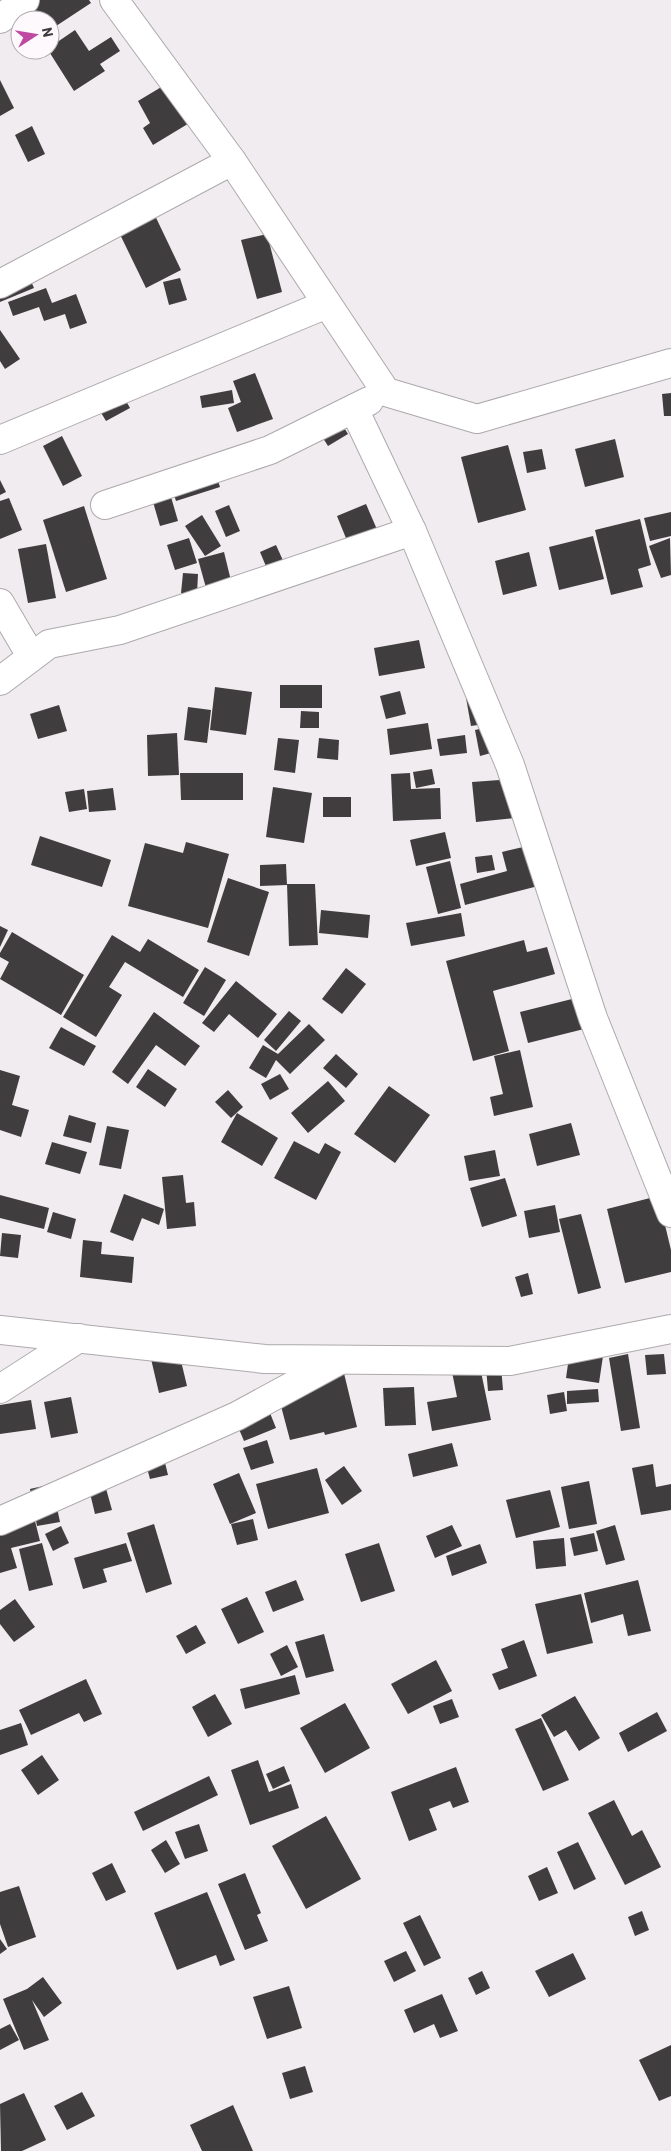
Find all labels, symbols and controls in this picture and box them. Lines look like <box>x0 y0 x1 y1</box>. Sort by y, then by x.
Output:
north arrow <box>10 10 60 60</box>
text: N <box>39 26 57 39</box>

